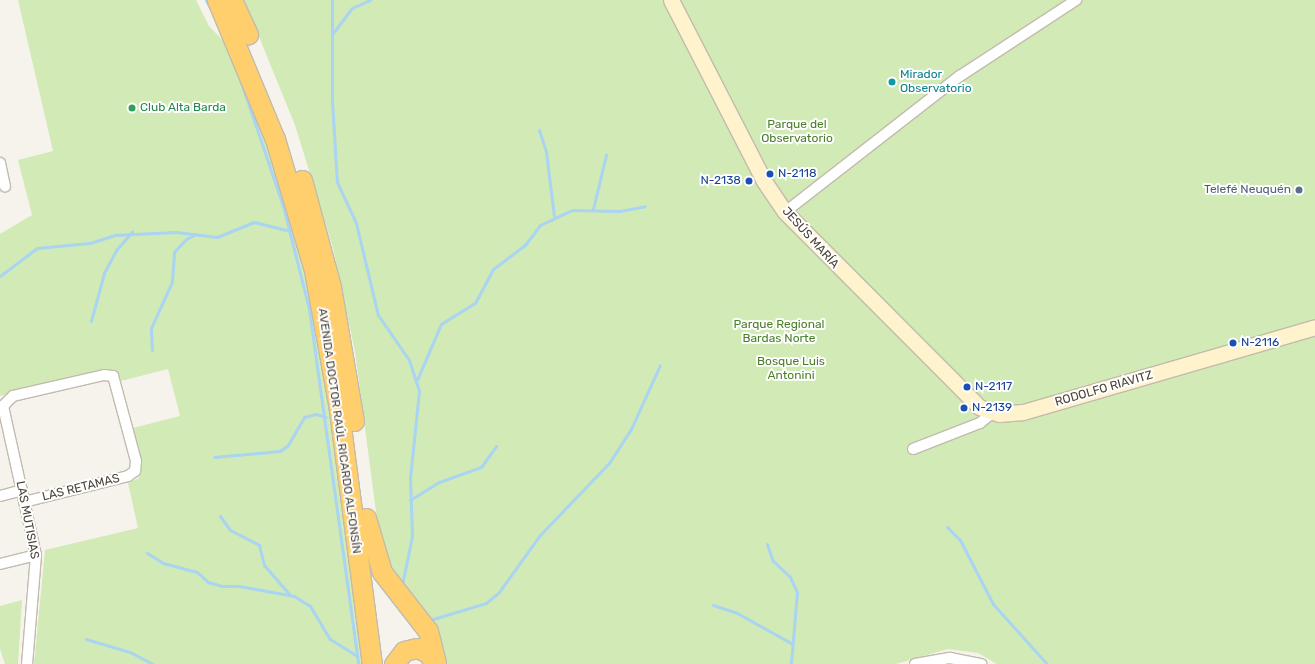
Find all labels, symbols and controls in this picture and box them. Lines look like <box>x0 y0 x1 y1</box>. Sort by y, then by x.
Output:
place label: Mirador Observatorio <box>900 68 972 96</box>
marker: Mirador Observatorio <box>887 77 897 87</box>
place label: Club Alta Barda <box>140 101 226 115</box>
marker: Club Alta Barda <box>127 103 137 113</box>
park label: Parque del Observatorio <box>761 118 833 146</box>
place label: N-2118 <box>778 167 817 181</box>
marker: N-2118 <box>765 169 775 179</box>
place label: N-2138 <box>700 174 741 188</box>
marker: N-2138 <box>744 176 754 186</box>
place label: Telefé Neuquén <box>1204 183 1291 197</box>
marker: Telefé Neuquén <box>1294 185 1304 195</box>
street label: JESÚS MARÍA <box>779 204 841 272</box>
street label: AVENIDA DOCTOR RAÚL RICARDO ALFONSÍN <box>315 307 363 555</box>
park label: Parque Regional Bardas Norte <box>734 318 824 346</box>
place label: N-2116 <box>1241 336 1279 350</box>
marker: N-2116 <box>1228 338 1238 348</box>
park label: Bosque Luis Antonini <box>757 355 825 383</box>
street label: RODOLFO RIAVITZ <box>1053 368 1155 410</box>
place label: N-2117 <box>975 380 1012 394</box>
marker: N-2117 <box>962 382 972 392</box>
place label: N-2139 <box>972 401 1012 415</box>
marker: N-2139 <box>959 403 969 413</box>
street label: LAS RETAMAS <box>41 471 121 505</box>
street label: LAS MUTISIAS <box>12 480 42 560</box>

